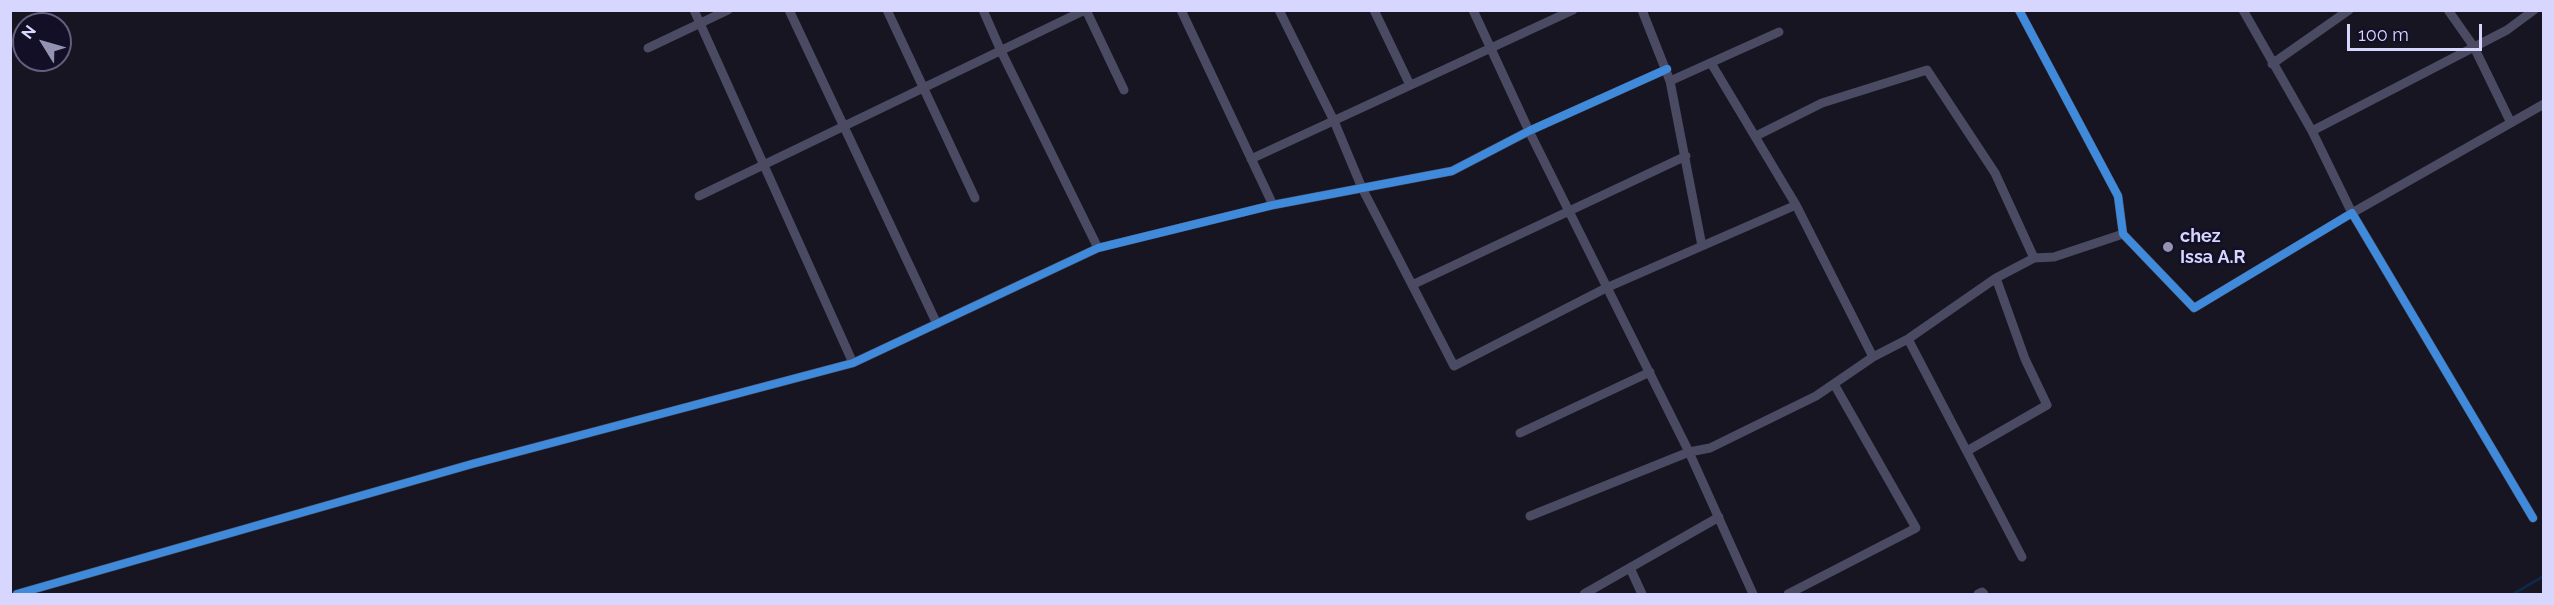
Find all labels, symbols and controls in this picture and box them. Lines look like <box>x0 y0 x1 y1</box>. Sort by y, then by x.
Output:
north arrow <box>12 12 72 72</box>
scale bar <box>2350 12 2485 50</box>
text: N <box>18 21 40 43</box>
text: 100 m <box>2358 24 2409 45</box>
place label: chez Issa A.R <box>2180 226 2246 268</box>
marker: chez Issa A.R <box>2161 240 2175 254</box>

